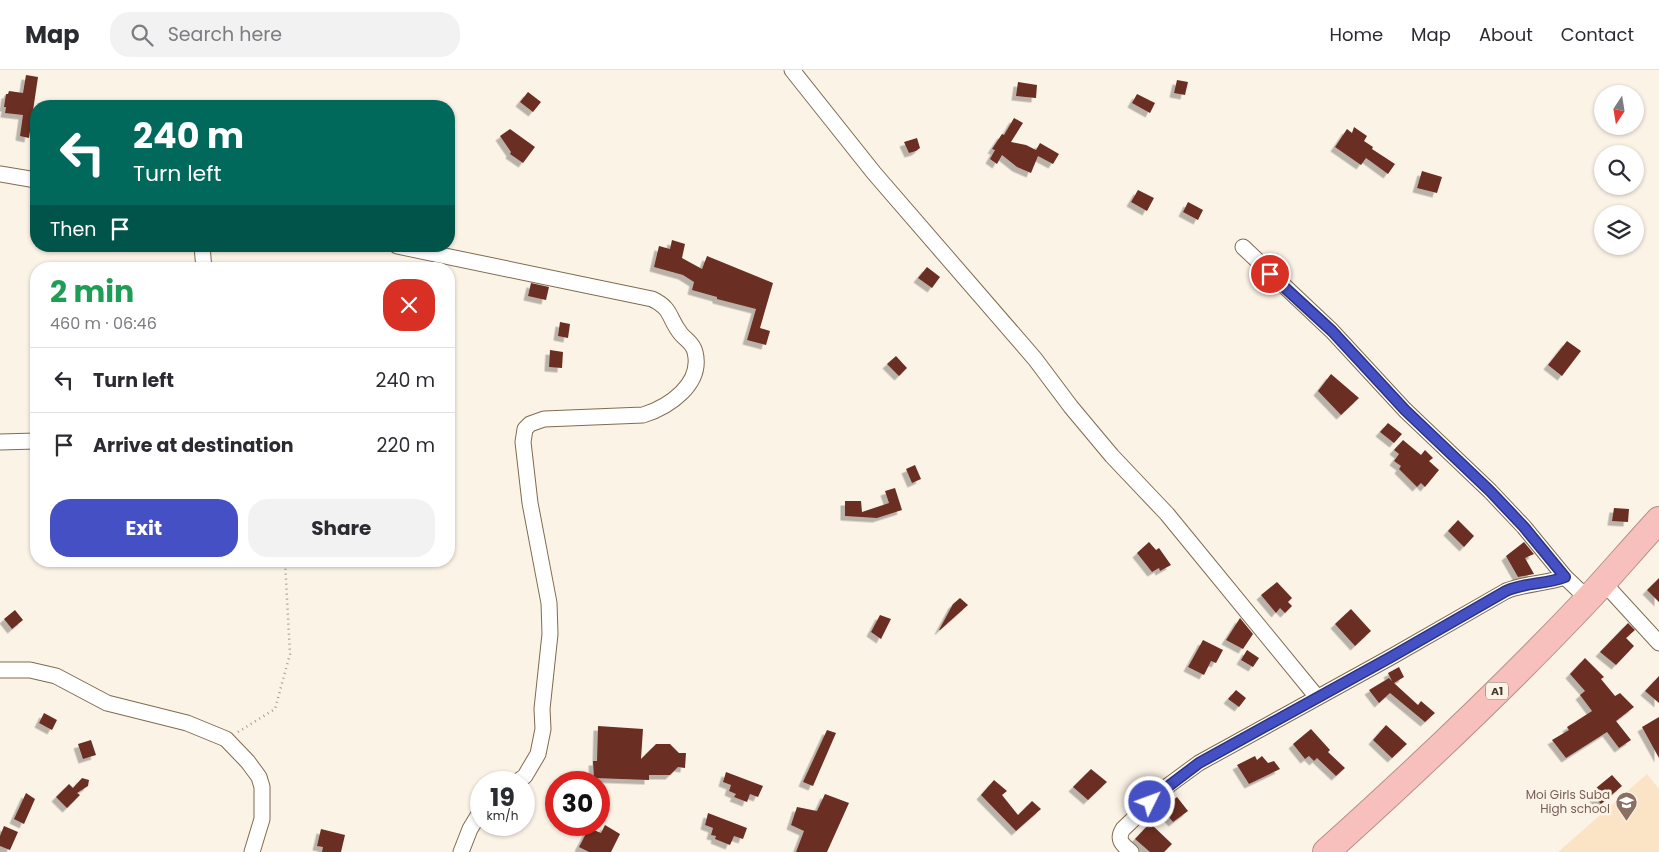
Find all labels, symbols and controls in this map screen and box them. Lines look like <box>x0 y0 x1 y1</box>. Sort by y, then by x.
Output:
search box <box>110 12 460 57</box>
text: Map <box>25 18 80 51</box>
icon: search <box>128 21 156 49</box>
text: Search here <box>168 21 282 48</box>
text: Home <box>1329 22 1383 47</box>
text: Map <box>1411 22 1451 47</box>
text: About <box>1479 22 1533 47</box>
text: Contact <box>1561 22 1634 47</box>
north arrow <box>1594 85 1644 135</box>
map controls <box>1594 85 1644 255</box>
text: 240 m <box>133 111 244 160</box>
icon: left <box>50 120 115 185</box>
button: search <box>1594 145 1644 195</box>
text: Turn left <box>133 158 221 189</box>
button: layers <box>1594 205 1644 255</box>
icon: arrive <box>106 215 134 243</box>
text: Then <box>50 216 96 243</box>
pin <box>1249 253 1291 295</box>
icon: arrive <box>1256 260 1284 288</box>
text: 2 min <box>50 270 134 313</box>
button: close <box>383 279 435 331</box>
text: 460 m · 06:46 <box>50 312 157 335</box>
icon: left <box>50 366 78 394</box>
text: Turn left <box>93 367 174 394</box>
text: 240 m <box>376 367 435 394</box>
icon: arrive <box>50 431 78 459</box>
text: Arrive at destination <box>93 432 294 459</box>
text: 220 m <box>377 432 435 459</box>
button: Exit <box>50 499 238 557</box>
button: Share <box>248 499 435 557</box>
road number: A1 <box>1486 682 1508 700</box>
speed limit sign: 30 <box>545 771 610 836</box>
position arrow <box>1123 775 1175 827</box>
text: 19 <box>490 780 515 815</box>
place label: Moi Girls Suba High school <box>1526 786 1610 817</box>
school or university icon: Moi Girls Suba High school <box>1614 790 1638 821</box>
text: km/h <box>487 807 518 824</box>

